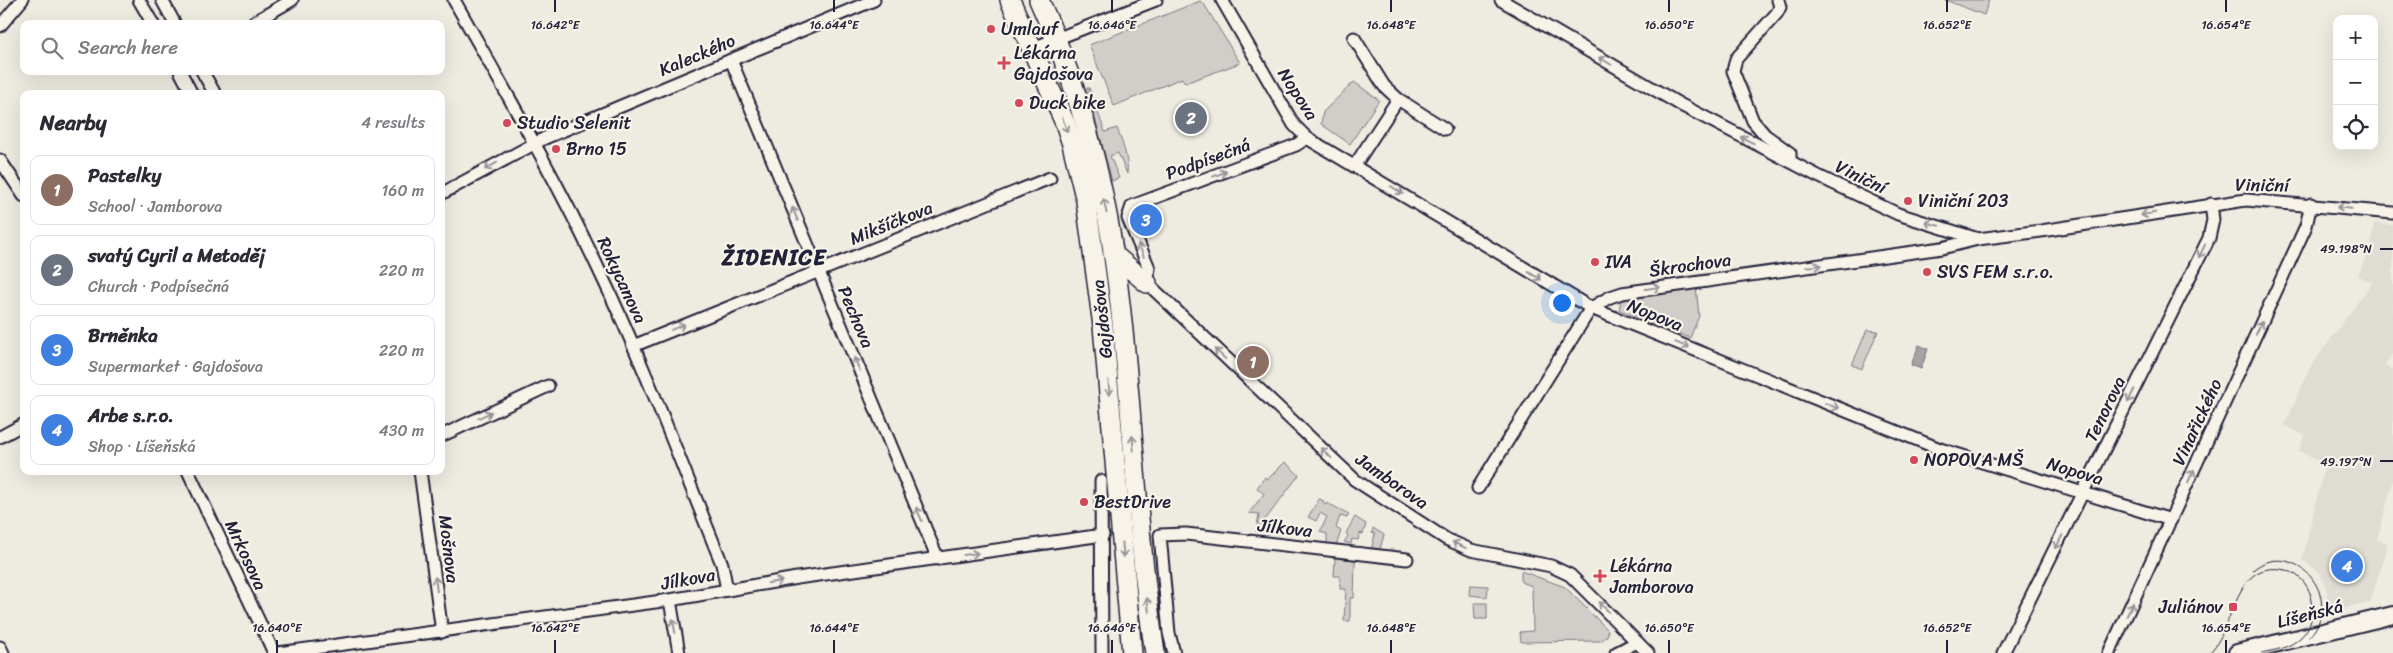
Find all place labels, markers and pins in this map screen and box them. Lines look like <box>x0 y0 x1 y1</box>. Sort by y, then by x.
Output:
place label: Umlauf <box>1001 13 1061 45</box>
marker: Umlauf <box>985 23 997 35</box>
place label: Lékárna Gajdošova <box>1014 37 1093 90</box>
marker: Lékárna Gajdošova <box>998 57 1010 69</box>
place label: Duck bike <box>1029 87 1106 119</box>
marker: Duck bike <box>1013 97 1025 109</box>
pin: 2 <box>1175 99 1207 137</box>
place label: Studio Selenit <box>517 107 631 139</box>
marker: Studio Selenit <box>501 117 513 129</box>
place label: Brno 15 <box>566 133 627 165</box>
marker: Brno 15 <box>550 143 562 155</box>
place label: Viniční 203 <box>1918 185 2008 217</box>
marker: Viniční 203 <box>1902 195 1914 207</box>
pin: 3 <box>1130 201 1162 239</box>
place label: IVA <box>1604 246 1632 278</box>
marker: IVA <box>1589 256 1601 268</box>
place label: SVS FEM s.r.o. <box>1937 256 2054 288</box>
marker: SVS FEM s.r.o. <box>1921 266 1933 278</box>
pin: 1 <box>1237 343 1269 381</box>
place label: NOPOVA MŠ <box>1924 444 2024 476</box>
marker: NOPOVA MŠ <box>1908 454 1920 466</box>
place label: BestDrive <box>1094 486 1171 518</box>
marker: BestDrive <box>1078 496 1090 508</box>
pin: 4 <box>2331 547 2363 585</box>
place label: Lékárna Jamborova <box>1609 550 1694 603</box>
marker: Lékárna Jamborova <box>1594 570 1606 582</box>
place label: Juliánov <box>2158 591 2224 623</box>
marker: Juliánov <box>2227 601 2239 613</box>

